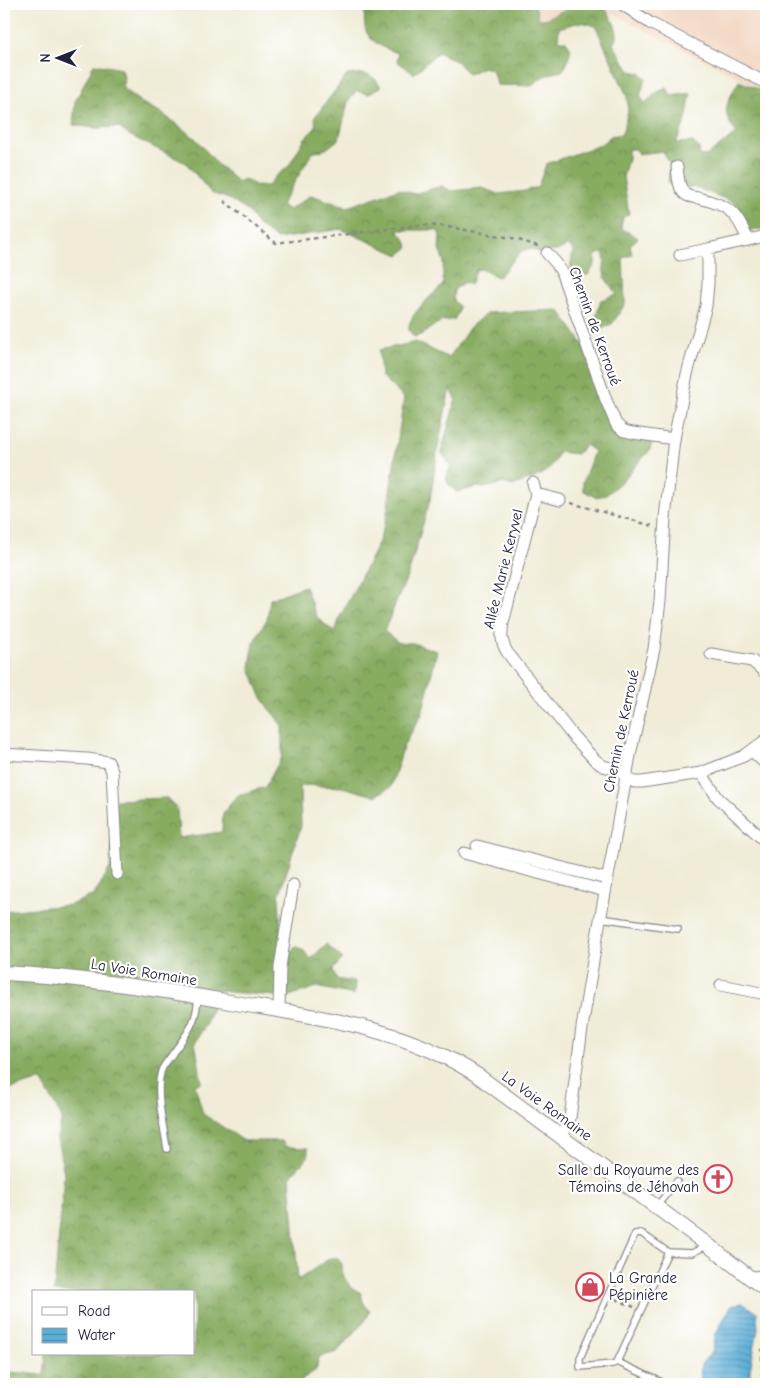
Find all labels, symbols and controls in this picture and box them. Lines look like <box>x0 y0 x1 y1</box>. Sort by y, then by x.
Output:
north arrow <box>32 32 82 82</box>
text: N <box>37 53 54 63</box>
street label: Chemin de Kerroué <box>565 264 625 388</box>
street label: Allée Marie Keryvel <box>479 507 527 631</box>
street label: Chemin de Kerroué <box>599 668 643 794</box>
street label: La Voie Romaine <box>90 955 199 989</box>
street label: La Voie Romaine <box>498 1067 596 1145</box>
place label: Salle du Royaume des Témoins de Jéhovah <box>558 1161 699 1196</box>
church icon: Salle du Royaume des Témoins de Jéhovah <box>703 1164 733 1194</box>
place label: La Grande Pépinière <box>609 1269 677 1304</box>
shop icon: La Grande Pépinière <box>575 1272 605 1302</box>
legend <box>32 1290 195 1356</box>
text: Road <box>78 1302 110 1320</box>
text: Water <box>78 1326 115 1344</box>

